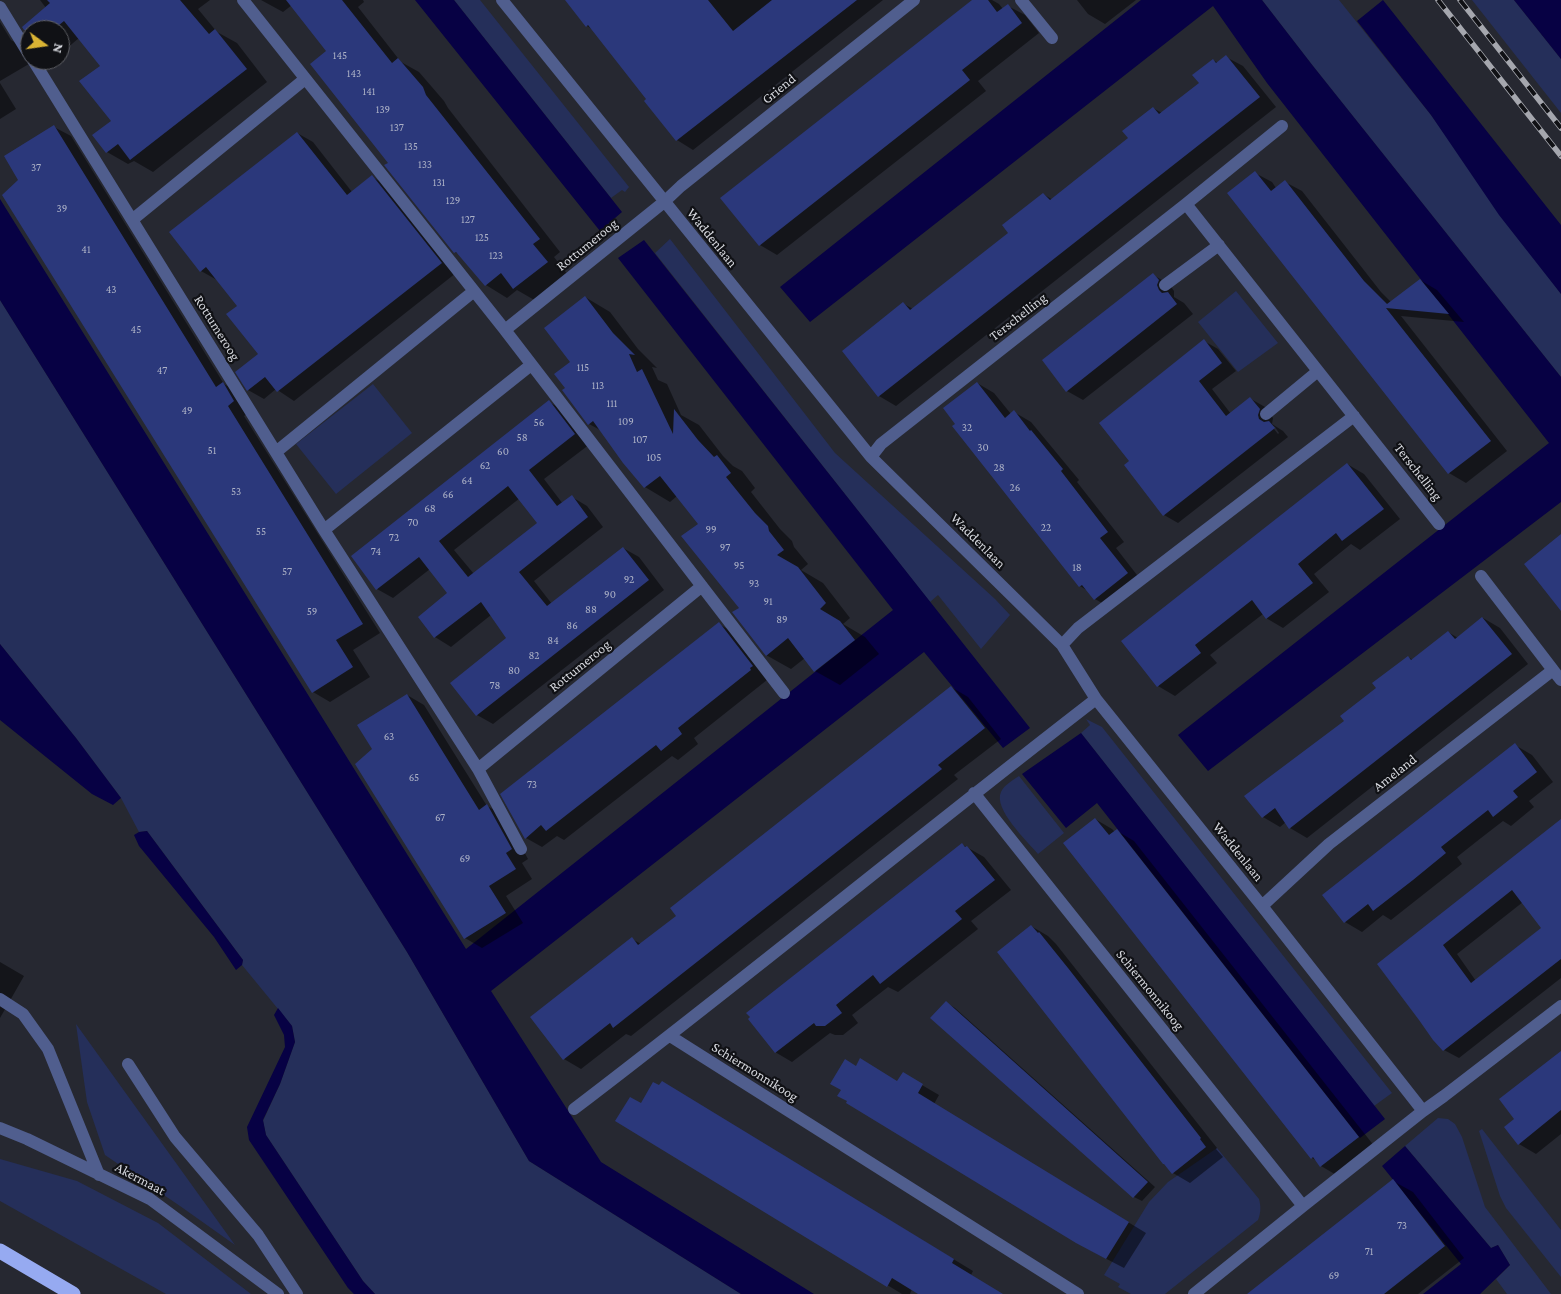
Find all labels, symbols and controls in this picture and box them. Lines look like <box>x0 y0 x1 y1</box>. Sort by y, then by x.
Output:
north arrow <box>20 20 70 70</box>
text: N <box>50 42 68 55</box>
house number: 145 <box>333 49 347 63</box>
house number: 143 <box>347 67 361 81</box>
street label: Griend <box>759 70 799 108</box>
house number: 141 <box>363 85 375 99</box>
house number: 139 <box>376 103 390 117</box>
house number: 137 <box>390 121 404 135</box>
house number: 135 <box>404 140 418 154</box>
house number: 133 <box>418 158 432 172</box>
house number: 37 <box>31 161 41 175</box>
house number: 131 <box>433 176 445 190</box>
house number: 129 <box>446 194 460 208</box>
house number: 39 <box>57 202 67 216</box>
street label: Waddenlaan <box>683 205 741 271</box>
house number: 127 <box>461 213 475 227</box>
street label: Rottumeroog <box>553 215 621 275</box>
house number: 125 <box>475 231 489 245</box>
house number: 41 <box>81 243 91 257</box>
house number: 123 <box>489 249 503 263</box>
house number: 43 <box>106 283 116 297</box>
street label: Terschelling <box>986 289 1050 345</box>
street label: Rottumeroog <box>190 292 244 364</box>
house number: 45 <box>131 323 141 337</box>
house number: 115 <box>577 361 589 375</box>
house number: 47 <box>157 364 167 378</box>
house number: 113 <box>592 379 604 393</box>
house number: 111 <box>607 397 617 411</box>
house number: 49 <box>181 404 193 418</box>
house number: 109 <box>618 415 634 429</box>
house number: 56 <box>534 416 544 430</box>
house number: 32 <box>962 421 972 435</box>
house number: 58 <box>516 431 528 445</box>
house number: 107 <box>633 433 647 447</box>
street label: Terschelling <box>1390 440 1446 504</box>
house number: 30 <box>977 441 989 455</box>
house number: 51 <box>208 444 216 458</box>
house number: 60 <box>497 445 509 459</box>
house number: 105 <box>646 451 662 465</box>
house number: 62 <box>480 459 490 473</box>
house number: 28 <box>993 461 1005 475</box>
house number: 64 <box>461 474 473 488</box>
house number: 26 <box>1010 481 1020 495</box>
house number: 53 <box>231 485 241 499</box>
house number: 66 <box>442 488 454 502</box>
house number: 68 <box>424 502 436 516</box>
street label: Waddenlaan <box>947 510 1009 572</box>
house number: 70 <box>407 516 419 530</box>
house number: 22 <box>1041 521 1051 535</box>
house number: 99 <box>705 523 717 537</box>
house number: 55 <box>256 525 266 539</box>
house number: 72 <box>389 531 399 545</box>
house number: 97 <box>720 541 730 555</box>
house number: 74 <box>371 545 381 559</box>
house number: 95 <box>734 559 744 573</box>
house number: 18 <box>1072 561 1082 575</box>
house number: 57 <box>282 565 292 579</box>
house number: 92 <box>624 573 634 587</box>
house number: 93 <box>749 577 759 591</box>
house number: 90 <box>604 588 616 602</box>
house number: 91 <box>763 595 773 609</box>
house number: 88 <box>585 603 597 617</box>
house number: 59 <box>307 605 317 619</box>
house number: 89 <box>776 613 788 627</box>
house number: 86 <box>566 619 578 633</box>
house number: 84 <box>547 634 559 648</box>
street label: Rottumeroog <box>546 636 614 696</box>
house number: 82 <box>528 649 540 663</box>
house number: 80 <box>508 664 520 678</box>
house number: 78 <box>490 679 500 693</box>
house number: 63 <box>384 730 394 744</box>
street label: Ameland <box>1370 751 1420 795</box>
house number: 65 <box>409 771 419 785</box>
house number: 73 <box>527 778 537 792</box>
house number: 67 <box>435 811 445 825</box>
street label: Waddenlaan <box>1209 819 1267 885</box>
house number: 69 <box>460 852 470 866</box>
street label: Schiermonnikoog <box>1112 946 1188 1034</box>
street label: Schiermonnikoog <box>709 1039 801 1105</box>
street label: Akermaat <box>112 1159 168 1199</box>
house number: 73 <box>1397 1219 1407 1233</box>
house number: 71 <box>1365 1245 1373 1259</box>
house number: 69 <box>1329 1269 1339 1283</box>

